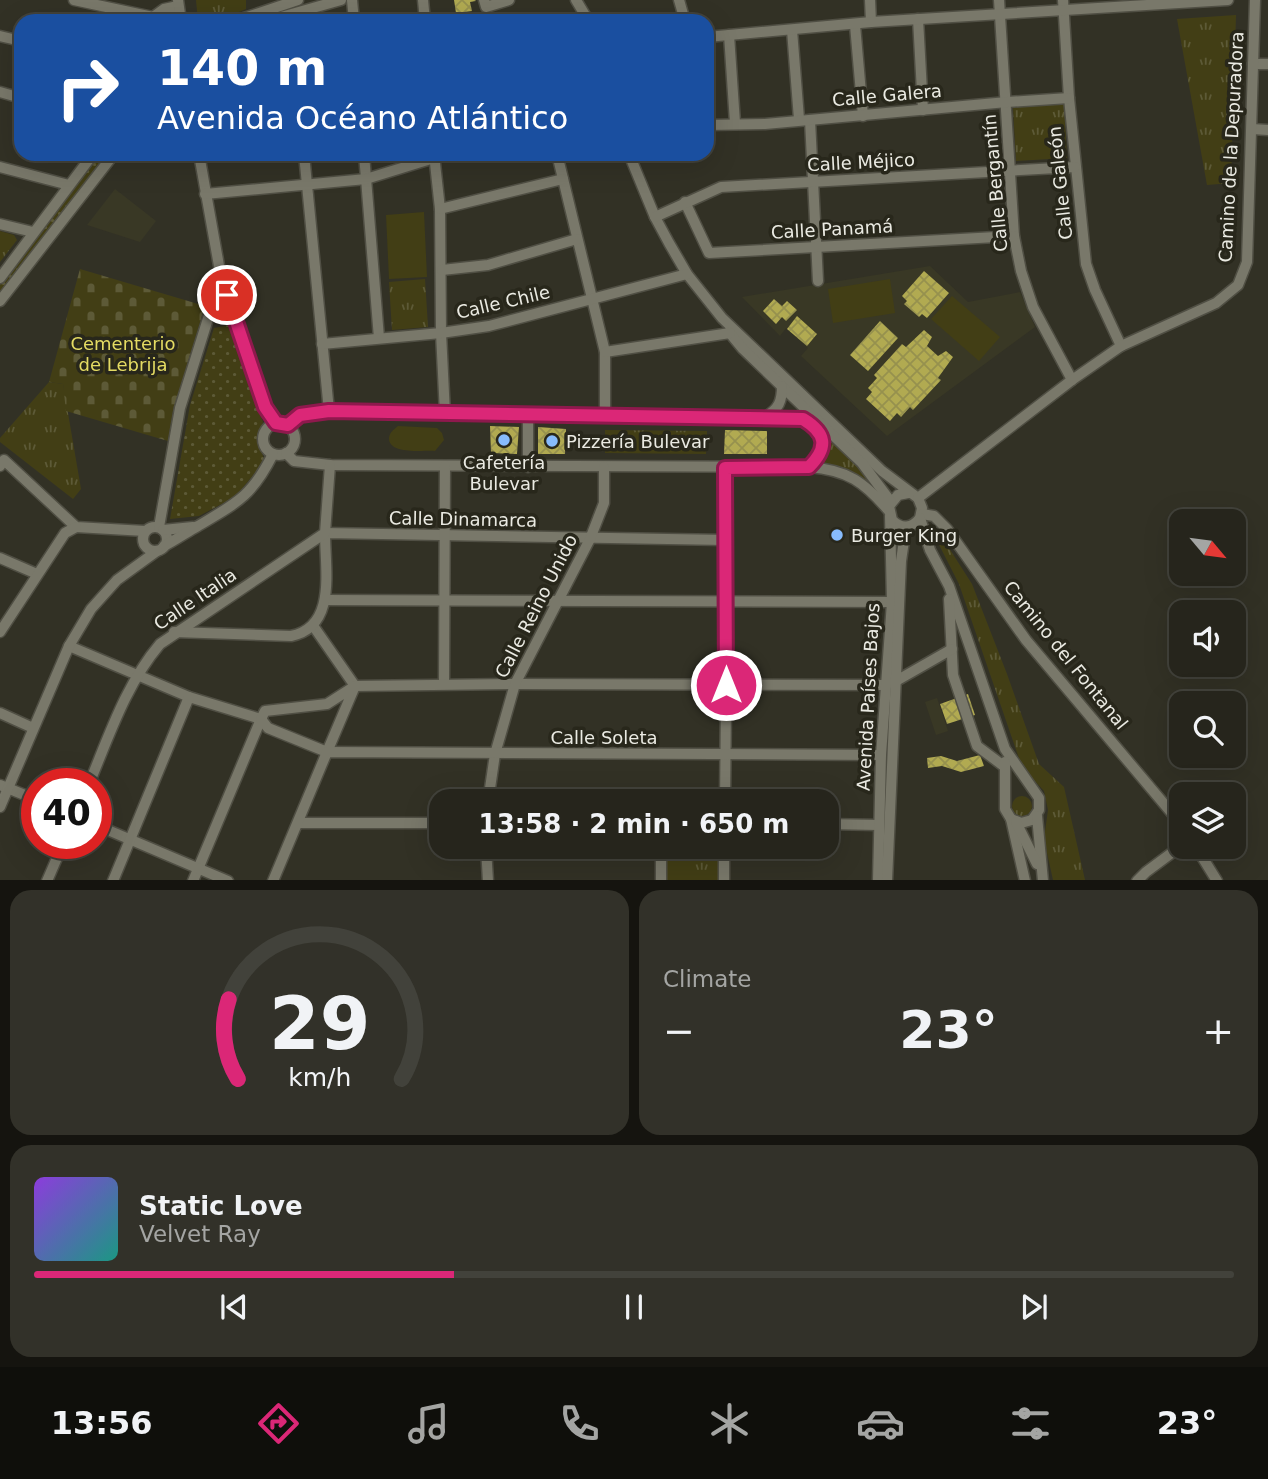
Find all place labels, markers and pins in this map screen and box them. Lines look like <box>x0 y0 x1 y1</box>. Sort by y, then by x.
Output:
pin <box>197 265 257 325</box>
place label: Pizzería Bulevar <box>566 431 710 452</box>
marker: Cafetería Bulevar <box>496 432 512 448</box>
marker: Pizzería Bulevar <box>544 433 560 449</box>
place label: Cafetería Bulevar <box>463 452 545 494</box>
place label: Burger King <box>851 525 957 546</box>
marker: Burger King <box>829 527 845 543</box>

